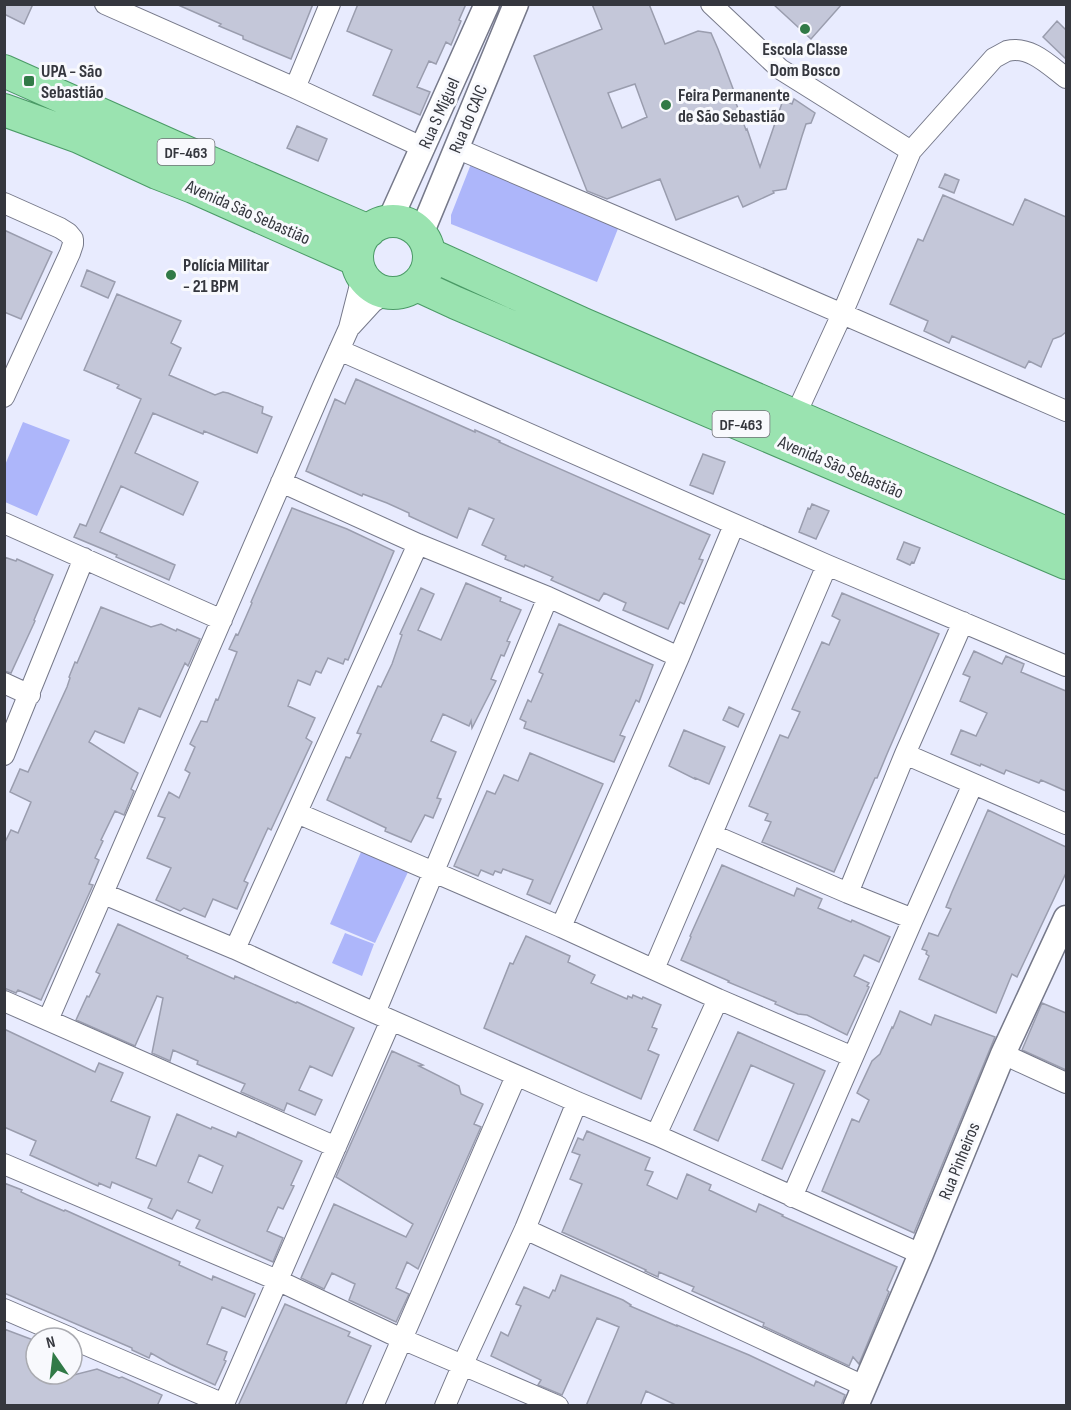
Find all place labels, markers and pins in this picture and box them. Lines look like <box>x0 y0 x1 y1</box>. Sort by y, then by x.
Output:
marker: Escola Classe Dom Bosco <box>798 22 812 36</box>
place label: Escola Classe Dom Bosco <box>762 39 848 81</box>
place label: UPA - São Sebastião <box>41 61 104 103</box>
marker: UPA - São Sebastião <box>22 74 36 88</box>
place label: Feira Permanente de São Sebastião <box>678 85 790 127</box>
marker: Feira Permanente de São Sebastião <box>659 98 673 112</box>
place label: Polícia Militar - 21 BPM <box>183 255 270 297</box>
marker: Polícia Militar - 21 BPM <box>164 268 178 282</box>

